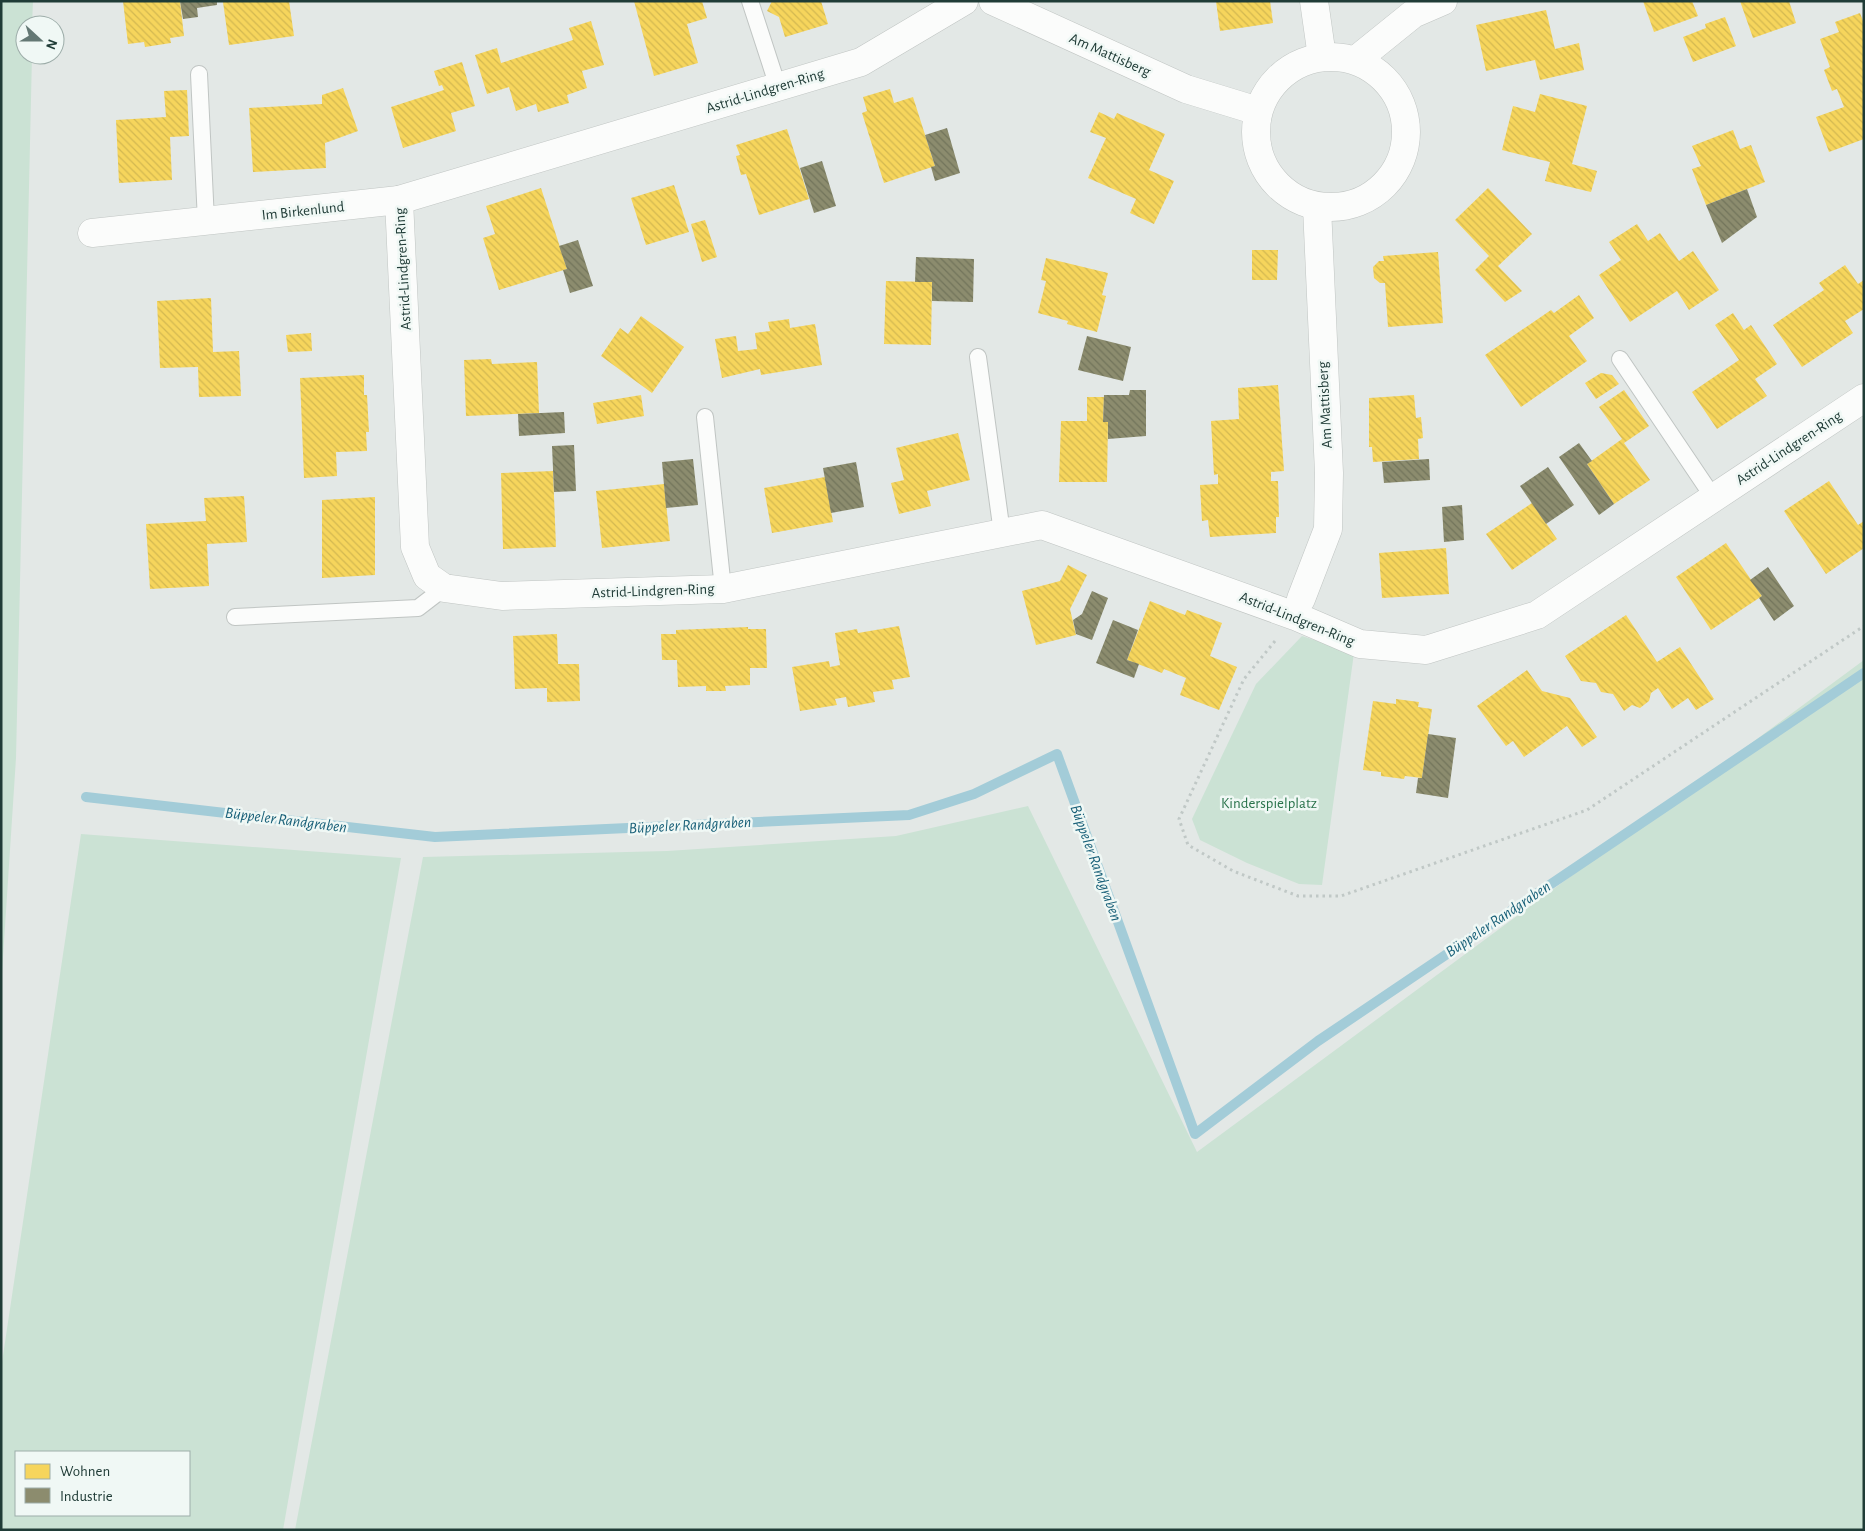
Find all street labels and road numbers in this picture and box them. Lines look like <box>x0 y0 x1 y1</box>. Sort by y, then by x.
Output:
street label: Am Mattisberg <box>1067 30 1153 80</box>
street label: Astrid-Lindgren-Ring <box>704 66 827 116</box>
street label: Im Birkenlund <box>261 199 345 223</box>
street label: Astrid-Lindgren-Ring <box>392 207 414 331</box>
street label: Am Mattisberg <box>1315 360 1335 449</box>
street label: Astrid-Lindgren-Ring <box>1733 408 1845 488</box>
street label: Astrid-Lindgren-Ring <box>591 581 715 601</box>
street label: Astrid-Lindgren-Ring <box>1237 589 1357 649</box>

